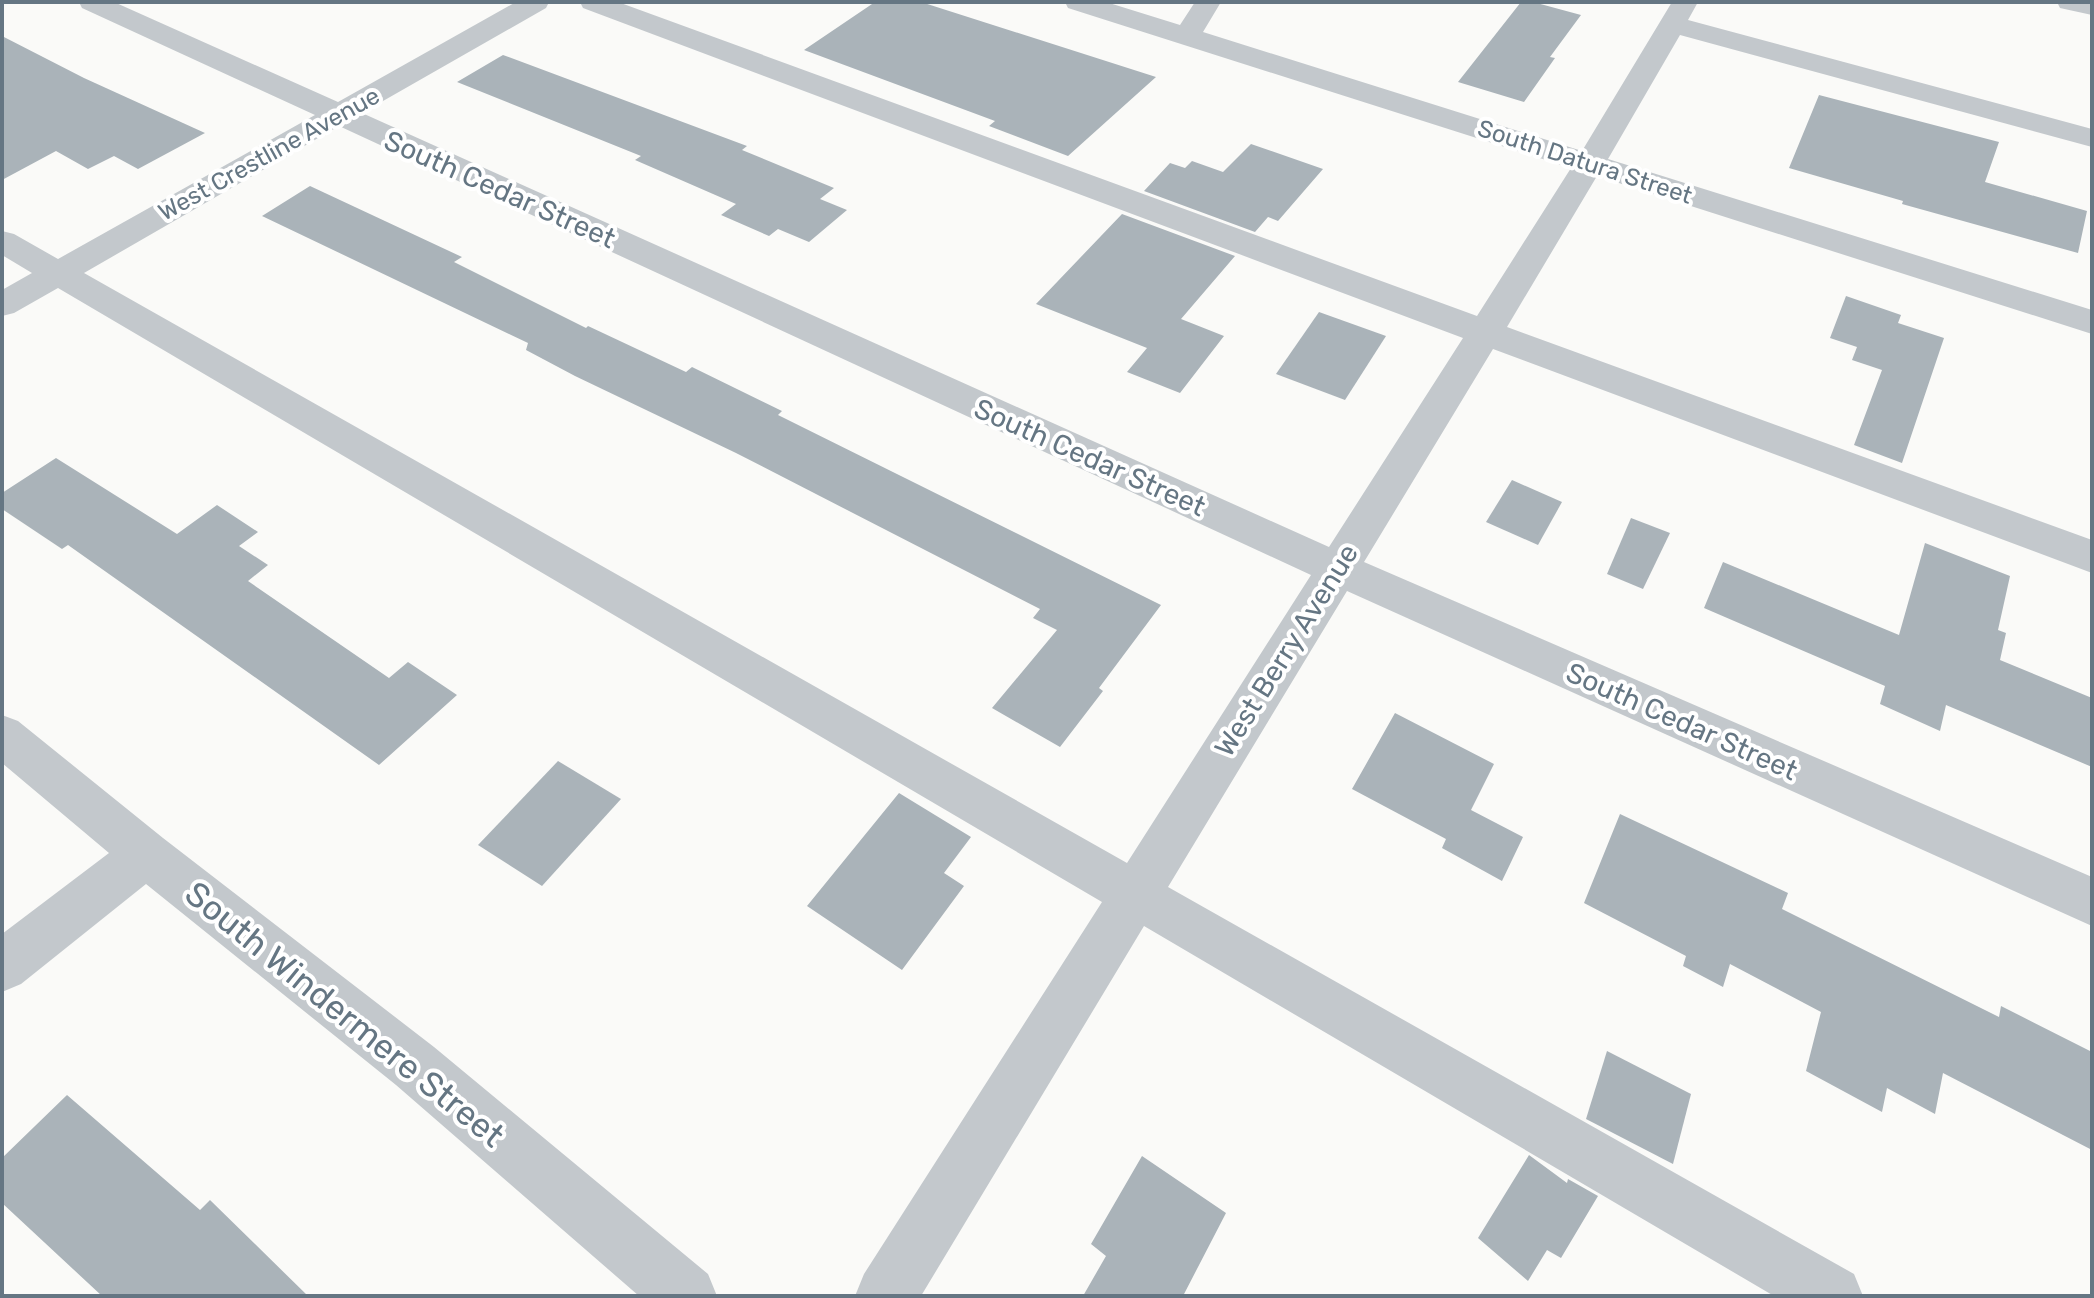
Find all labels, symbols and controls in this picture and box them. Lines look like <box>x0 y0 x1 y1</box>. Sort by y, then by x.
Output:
street label: West Crestline Avenue <box>154 82 384 226</box>
street label: South Datura Street <box>1474 114 1696 210</box>
street label: South Cedar Street <box>379 124 620 255</box>
street label: South Cedar Street <box>969 392 1210 523</box>
street label: West Berry Avenue <box>1208 538 1365 763</box>
street label: South Cedar Street <box>1561 656 1802 787</box>
street label: South Windermere Street <box>177 873 513 1156</box>

